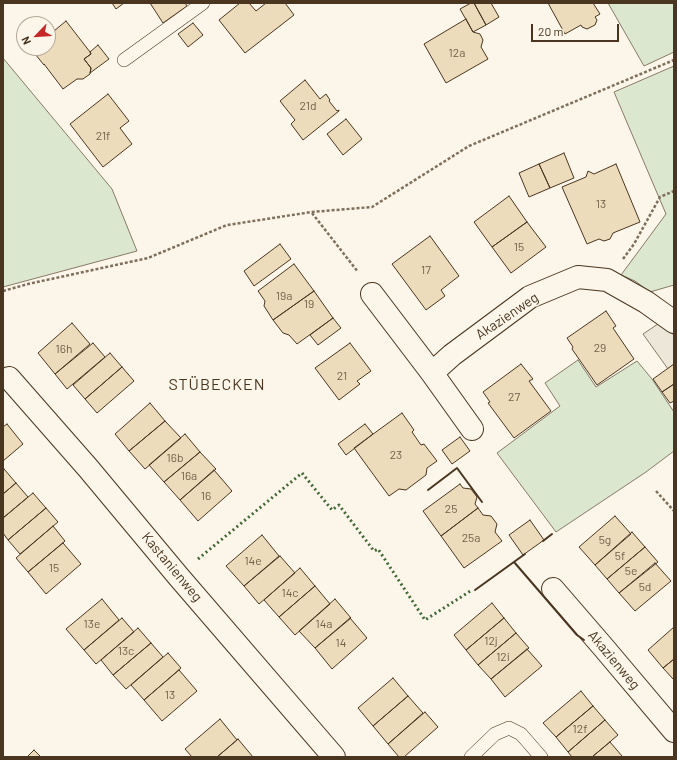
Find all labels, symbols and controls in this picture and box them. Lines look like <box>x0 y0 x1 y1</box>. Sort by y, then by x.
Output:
north arrow <box>16 16 56 56</box>
scale bar <box>533 16 621 42</box>
text: 20 m <box>538 24 564 38</box>
text: N <box>18 35 33 47</box>
house number: 12a <box>449 46 465 60</box>
house number: 21d <box>299 99 317 113</box>
house number: 21f <box>96 129 110 143</box>
house number: 13 <box>596 197 606 211</box>
house number: 15 <box>514 240 524 254</box>
house number: 17 <box>421 263 431 277</box>
house number: 19a <box>276 289 292 303</box>
street label: Akazienweg <box>472 289 542 343</box>
house number: 19 <box>304 297 314 311</box>
house number: 29 <box>594 341 606 355</box>
house number: 16h <box>56 342 72 356</box>
house number: 21 <box>337 369 347 383</box>
district label: STÜBECKEN <box>168 375 266 395</box>
house number: 27 <box>508 390 520 404</box>
house number: 23 <box>390 448 402 462</box>
house number: 16b <box>167 451 183 465</box>
house number: 16a <box>181 469 197 483</box>
house number: 16 <box>201 489 211 503</box>
house number: 25 <box>445 502 457 516</box>
street label: Kastanienweg <box>138 529 206 605</box>
house number: 25a <box>462 531 480 545</box>
house number: 5g <box>599 533 611 547</box>
house number: 5f <box>615 549 625 563</box>
house number: 14e <box>244 554 262 568</box>
house number: 15 <box>49 561 59 575</box>
house number: 5e <box>625 564 637 578</box>
house number: 5d <box>639 580 651 594</box>
house number: 14c <box>281 586 299 600</box>
house number: 13e <box>84 617 100 631</box>
house number: 14a <box>316 617 332 631</box>
street label: Akazienweg <box>584 627 644 693</box>
house number: 12j <box>484 634 498 648</box>
house number: 14 <box>336 636 346 650</box>
house number: 13c <box>118 644 134 658</box>
house number: 12i <box>496 650 510 664</box>
house number: 13 <box>165 688 175 702</box>
house number: 12f <box>573 722 587 736</box>

